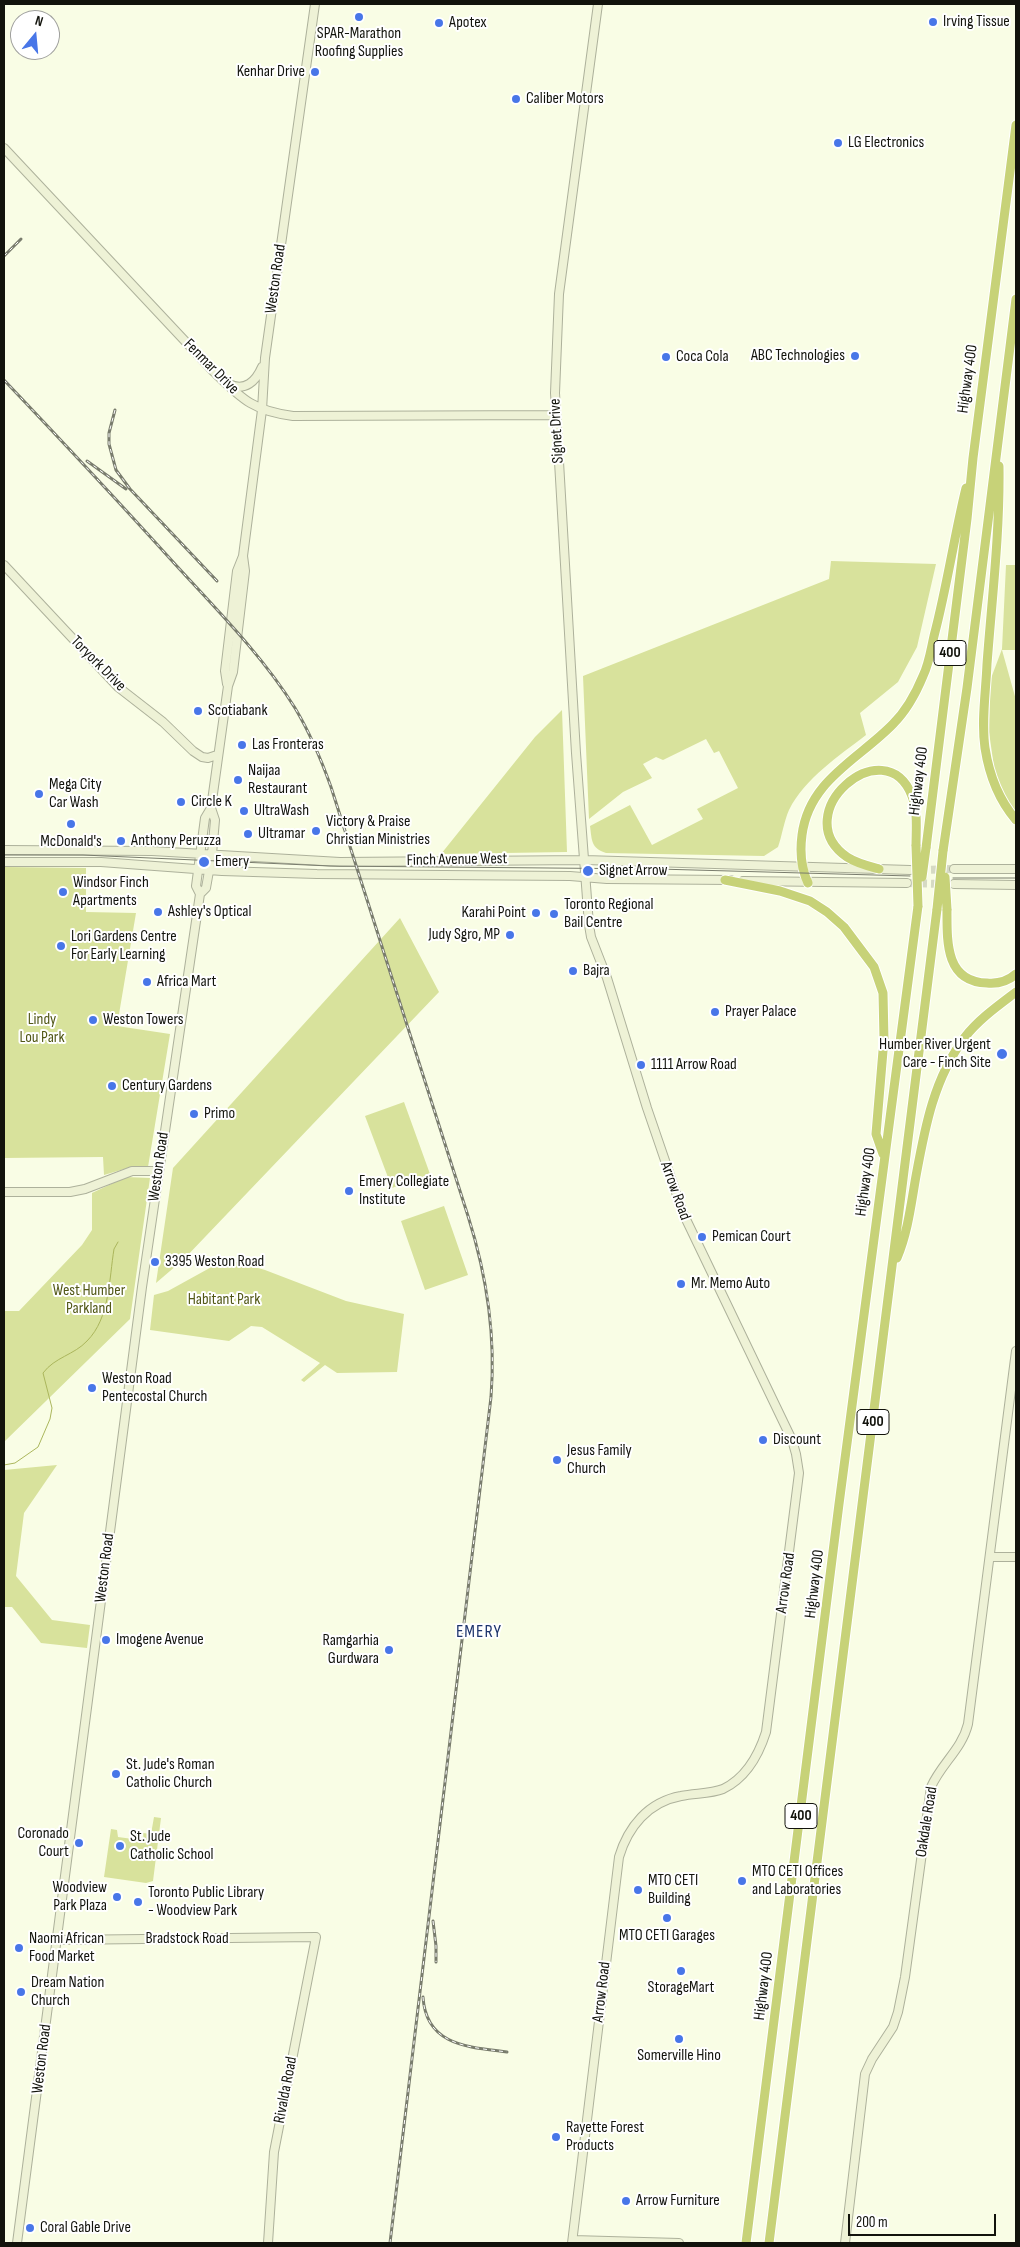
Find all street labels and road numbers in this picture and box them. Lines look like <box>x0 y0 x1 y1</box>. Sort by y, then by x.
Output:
street label: Weston Road <box>262 243 290 315</box>
street label: Fenmar Drive <box>179 335 243 399</box>
street label: Highway 400 <box>954 344 982 414</box>
street label: Signet Drive <box>546 398 568 464</box>
street label: Toryork Drive <box>66 632 130 696</box>
road number: 400 <box>934 640 966 666</box>
street label: Highway 400 <box>905 746 933 816</box>
street label: Finch Avenue West <box>406 850 508 870</box>
street label: Weston Road <box>145 1131 173 1203</box>
street label: Highway 400 <box>852 1147 880 1217</box>
street label: Arrow Road <box>656 1159 694 1223</box>
road number: 400 <box>857 1410 889 1434</box>
street label: Weston Road <box>91 1532 119 1604</box>
street label: Highway 400 <box>801 1549 829 1619</box>
street label: Arrow Road <box>772 1552 800 1614</box>
street label: Oakdale Road <box>912 1785 942 1859</box>
road number: 400 <box>785 1804 817 1828</box>
street label: Bradstock Road <box>145 1929 229 1949</box>
street label: Highway 400 <box>750 1951 778 2021</box>
street label: Arrow Road <box>589 1961 615 2023</box>
street label: Weston Road <box>28 2023 56 2095</box>
street label: Rivalda Road <box>270 2055 302 2125</box>

